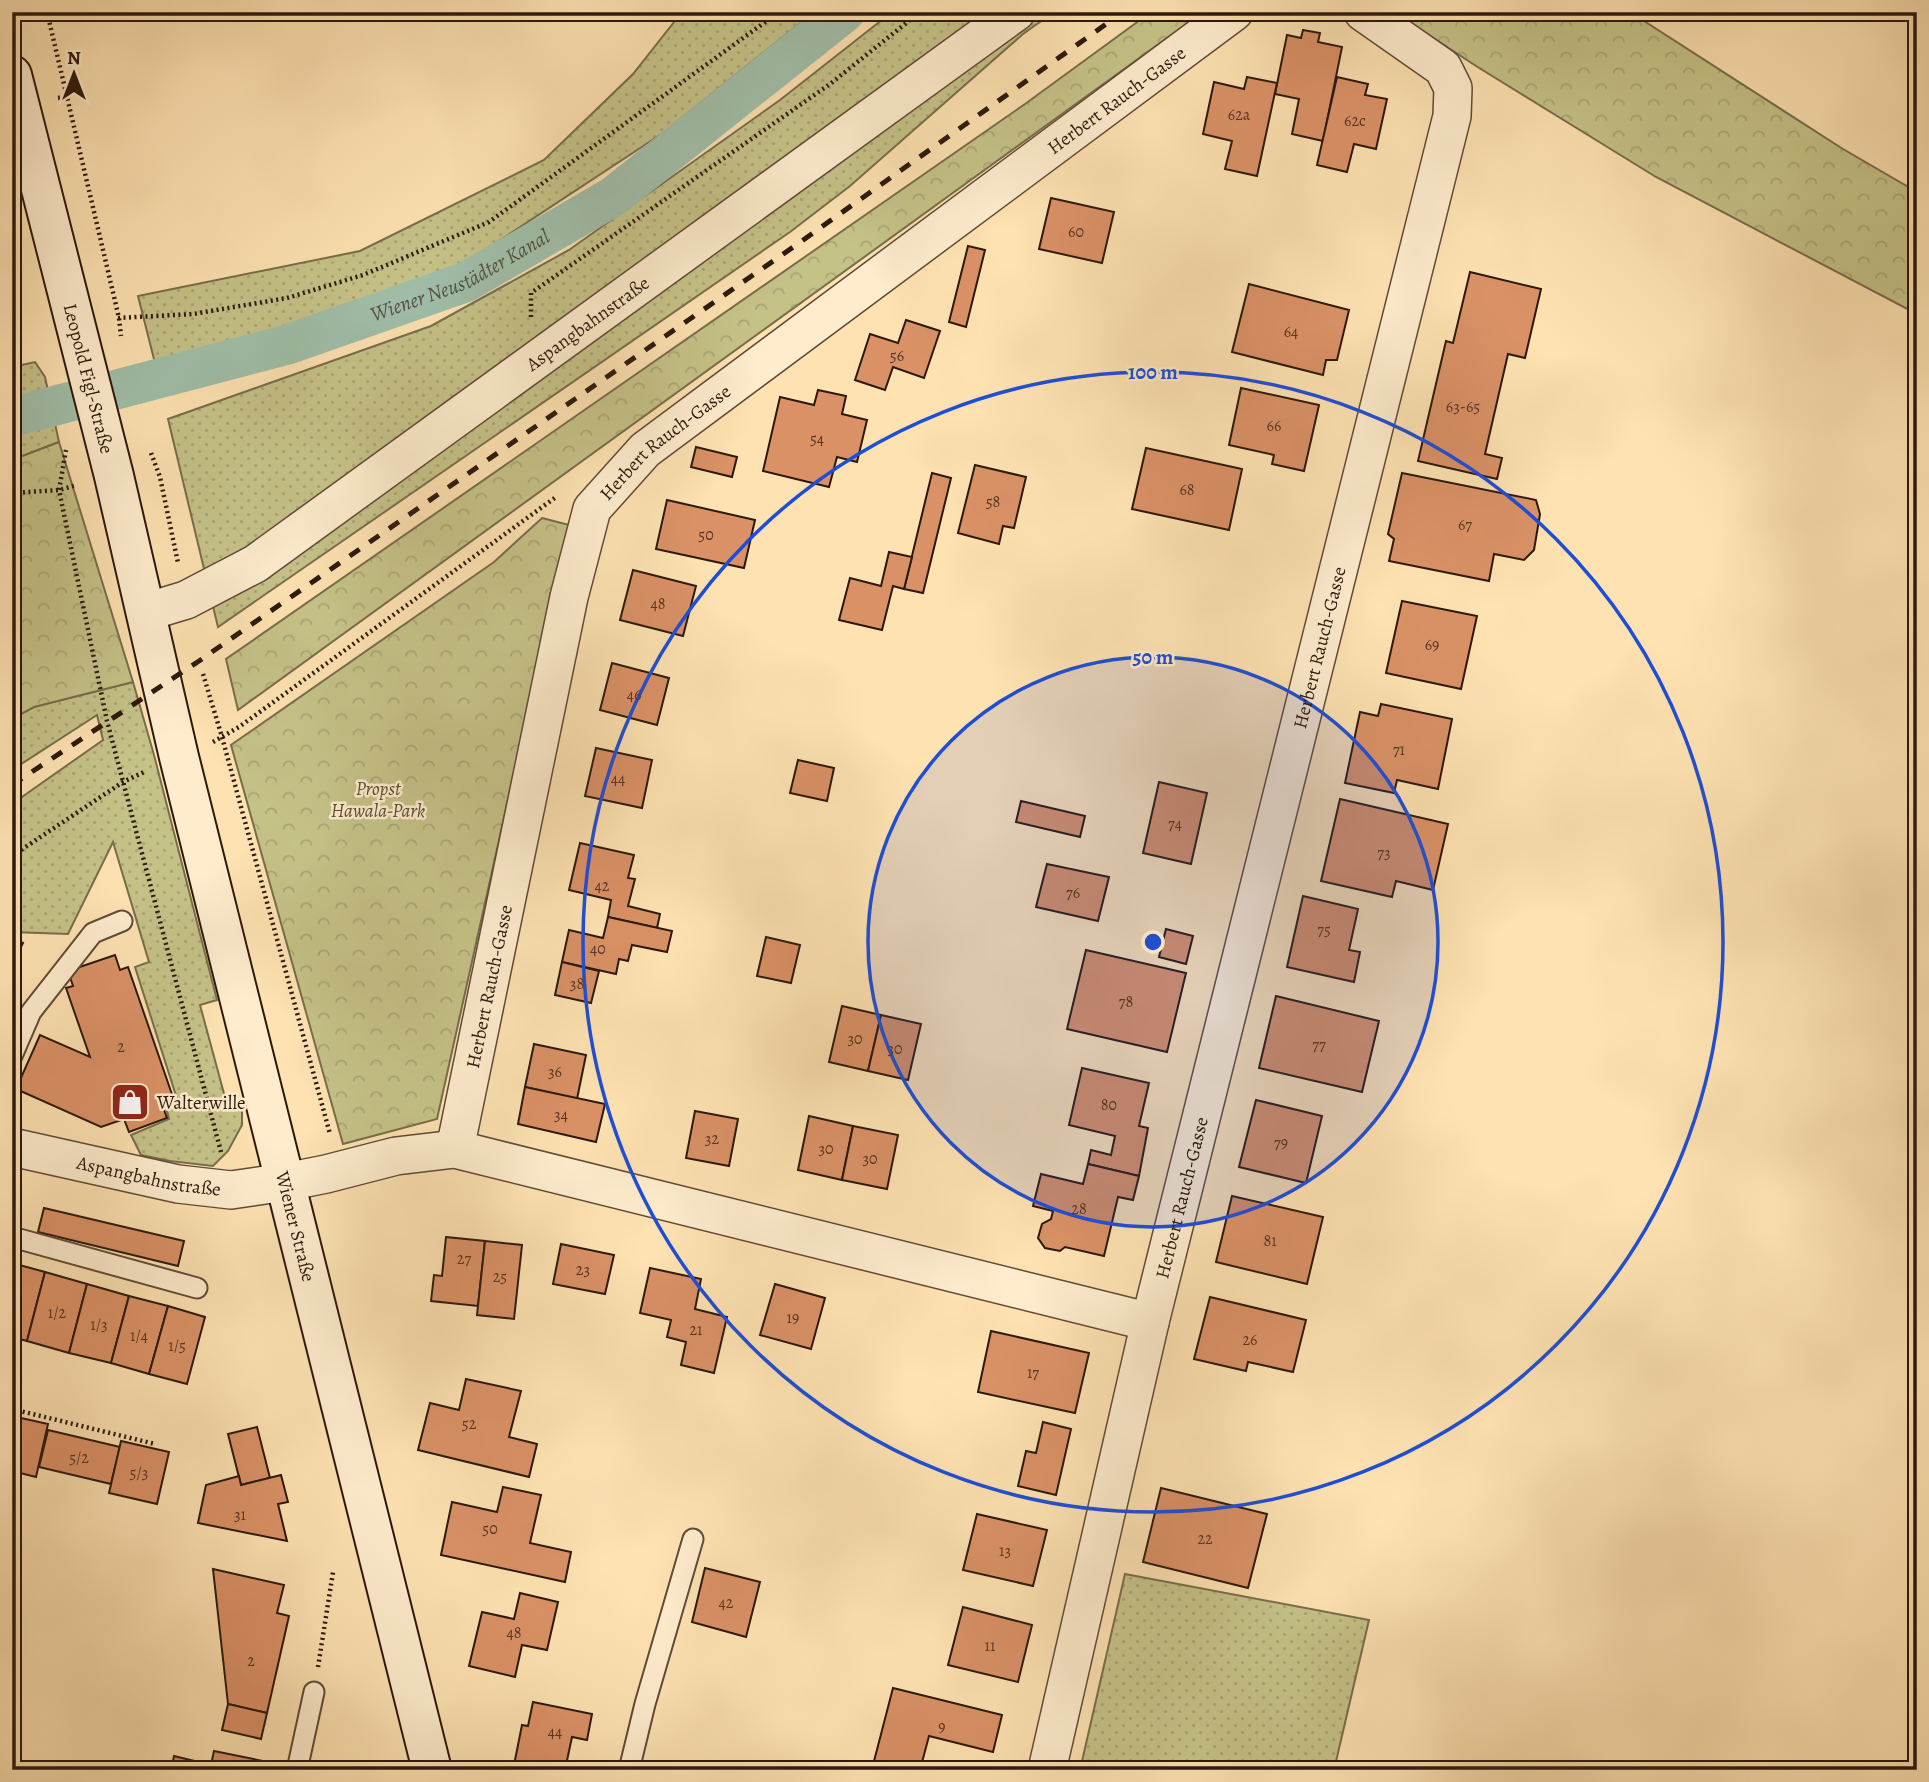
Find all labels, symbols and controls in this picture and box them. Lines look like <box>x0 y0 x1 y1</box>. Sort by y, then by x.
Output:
north arrow <box>38 38 108 108</box>
street label: Herbert Rauch-Gasse <box>1042 40 1191 160</box>
text: N <box>67 45 81 71</box>
house number: 62a <box>1228 104 1251 126</box>
house number: 62c <box>1344 110 1366 132</box>
house number: 60 <box>1068 221 1084 243</box>
water label: Wiener Neustädter Kanal <box>366 222 555 328</box>
street label: Aspangbahnstraße <box>520 270 655 378</box>
street label: Leopold Figl-Straße <box>57 301 120 456</box>
house number: 64 <box>1284 321 1298 343</box>
house number: 56 <box>890 345 904 367</box>
text: 100 m <box>1128 358 1178 386</box>
street label: Herbert Rauch-Gasse <box>594 379 736 506</box>
house number: 63-65 <box>1446 396 1480 418</box>
house number: 66 <box>1267 415 1281 437</box>
house number: 54 <box>810 428 824 450</box>
house number: 68 <box>1179 479 1195 501</box>
house number: 58 <box>986 491 1000 513</box>
house number: 67 <box>1458 514 1472 536</box>
house number: 50 <box>698 524 714 546</box>
street label: Herbert Rauch-Gasse <box>1287 564 1353 732</box>
house number: 48 <box>650 593 666 615</box>
house number: 69 <box>1425 634 1439 656</box>
text: 50 m <box>1133 643 1174 671</box>
house number: 46 <box>627 684 641 706</box>
house number: 71 <box>1393 739 1406 761</box>
house number: 44 <box>611 768 625 790</box>
park label: Propst Hawala-Park <box>331 776 425 824</box>
house number: 74 <box>1168 813 1182 835</box>
house number: 73 <box>1377 842 1391 864</box>
house number: 42 <box>595 875 610 897</box>
house number: 76 <box>1066 882 1080 904</box>
street label: Herbert Rauch-Gasse <box>460 903 519 1071</box>
house number: 75 <box>1317 919 1331 941</box>
centre of rings <box>1141 930 1165 954</box>
house number: 40 <box>590 938 606 960</box>
house number: 38 <box>570 973 584 995</box>
house number: 78 <box>1119 991 1133 1013</box>
house number: 30 <box>847 1028 863 1050</box>
house number: 77 <box>1312 1034 1326 1056</box>
house number: 2 <box>117 1036 125 1058</box>
house number: 30 <box>887 1038 903 1060</box>
house number: 36 <box>548 1061 562 1083</box>
shop icon: Walterwille <box>109 1081 151 1123</box>
place label: Walterwille <box>156 1090 246 1116</box>
house number: 80 <box>1101 1094 1117 1116</box>
house number: 34 <box>554 1104 568 1126</box>
street label: Herbert Rauch-Gasse <box>1149 1114 1215 1282</box>
house number: 32 <box>705 1128 720 1150</box>
house number: 79 <box>1274 1132 1288 1154</box>
house number: 30 <box>818 1138 834 1160</box>
house number: 30 <box>862 1148 878 1170</box>
street label: Aspangbahnstraße <box>73 1150 222 1203</box>
street label: Wiener Straße <box>269 1168 322 1285</box>
house number: 28 <box>1071 1198 1087 1220</box>
house number: 81 <box>1263 1230 1277 1252</box>
house number: 27 <box>457 1248 471 1270</box>
house number: 23 <box>576 1259 590 1281</box>
house number: 25 <box>493 1266 507 1288</box>
house number: 1/2 <box>48 1302 67 1324</box>
house number: 19 <box>787 1307 799 1329</box>
house number: 1/3 <box>90 1314 108 1336</box>
house number: 21 <box>689 1319 703 1341</box>
house number: 1/4 <box>130 1325 148 1347</box>
house number: 26 <box>1243 1329 1258 1351</box>
house number: 1/5 <box>168 1335 186 1357</box>
house number: 17 <box>1027 1362 1039 1384</box>
house number: 52 <box>462 1413 477 1435</box>
house number: 5/2 <box>69 1447 89 1469</box>
house number: 5/3 <box>130 1462 148 1484</box>
house number: 31 <box>234 1504 247 1526</box>
house number: 50 <box>482 1518 498 1540</box>
house number: 22 <box>1197 1528 1213 1550</box>
house number: 13 <box>999 1540 1011 1562</box>
house number: 42 <box>719 1592 734 1614</box>
house number: 48 <box>506 1622 522 1644</box>
house number: 11 <box>985 1635 996 1657</box>
house number: 2 <box>247 1650 255 1672</box>
house number: 9 <box>938 1716 946 1738</box>
house number: 44 <box>548 1721 562 1743</box>

